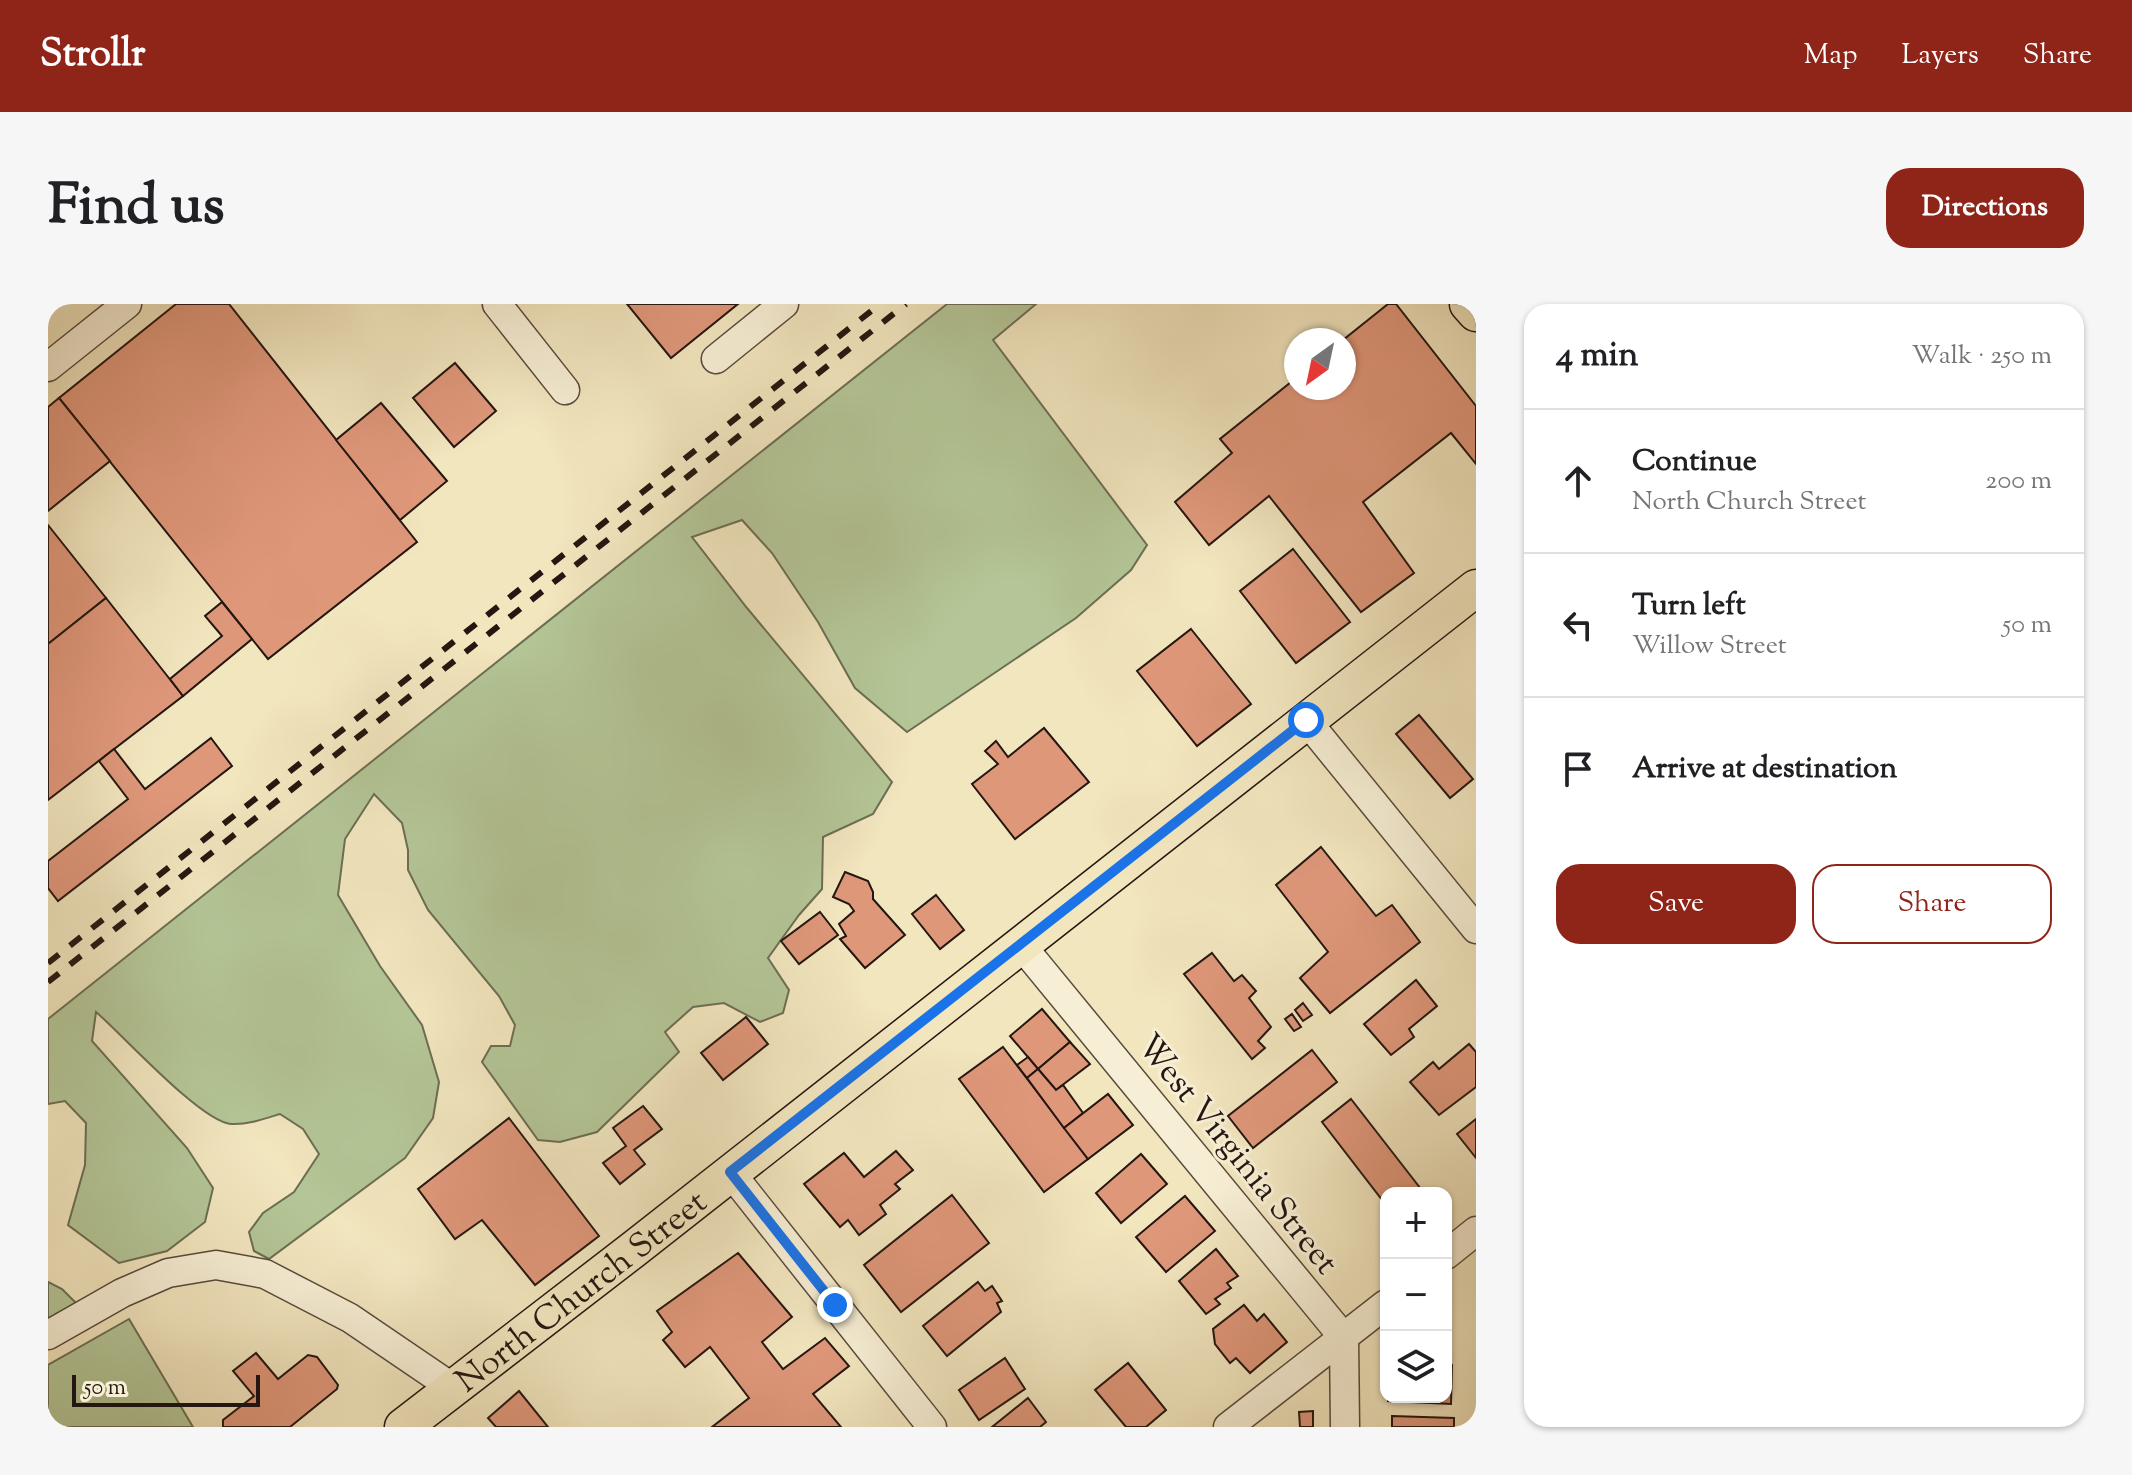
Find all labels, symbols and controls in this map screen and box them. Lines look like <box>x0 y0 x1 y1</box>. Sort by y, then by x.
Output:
text: Strollr <box>40 29 146 83</box>
text: Map <box>1804 36 1857 76</box>
text: Layers <box>1901 36 1979 76</box>
text: Share <box>2023 36 2092 76</box>
text: Find us <box>48 168 224 249</box>
button: Directions <box>1886 168 2084 248</box>
north arrow <box>1284 328 1356 400</box>
text: 4 min <box>1556 332 1638 381</box>
text: Walk · 250 m <box>1911 338 2052 375</box>
text: Continue <box>1632 441 1757 484</box>
icon: ahead <box>1556 459 1600 503</box>
text: 200 m <box>1985 463 2052 500</box>
text: North Church Street <box>1632 484 1866 521</box>
text: Turn left <box>1632 585 1746 628</box>
icon: left <box>1556 603 1600 647</box>
text: 50 m <box>2002 607 2052 644</box>
text: Willow Street <box>1632 628 1787 665</box>
route start <box>1288 702 1324 738</box>
icon: arrive <box>1556 747 1600 791</box>
text: Arrive at destination <box>1632 748 1897 791</box>
button: Save <box>1556 864 1796 944</box>
button: Share <box>1812 864 2052 944</box>
street label: West Virginia Street <box>1124 1024 1349 1286</box>
street label: North Church Street <box>446 1179 719 1406</box>
map controls <box>1380 1187 1452 1403</box>
button: + <box>1380 1187 1452 1259</box>
button: − <box>1380 1259 1452 1331</box>
route end <box>817 1287 853 1323</box>
button: layers <box>1380 1331 1452 1403</box>
scale bar <box>72 1371 260 1407</box>
text: 50 m <box>84 1373 126 1405</box>

